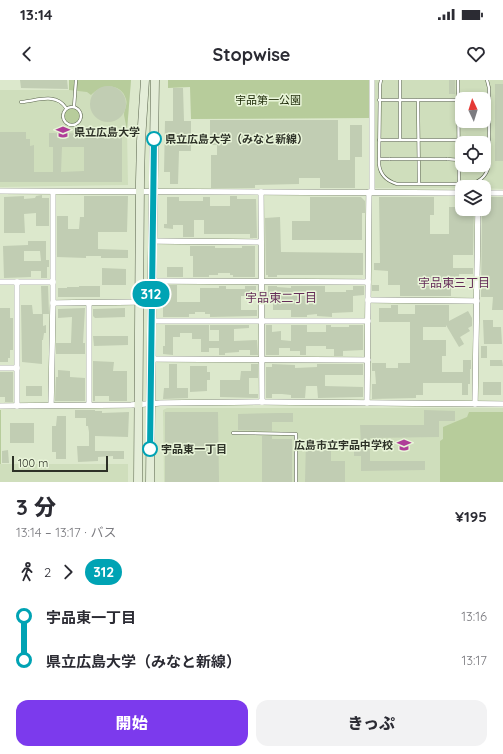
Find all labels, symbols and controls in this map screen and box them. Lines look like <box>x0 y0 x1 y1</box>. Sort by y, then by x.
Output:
text: 13:14 <box>20 5 53 24</box>
icon: back <box>16 43 38 65</box>
text: Stopwise <box>213 43 290 66</box>
icon: heart <box>465 43 487 65</box>
north arrow <box>455 92 491 128</box>
map controls <box>455 92 491 216</box>
park label: 宇品第一公園 <box>235 93 301 107</box>
school or university icon: 県立広島大学 <box>55 124 71 140</box>
place label: 県立広島大学 <box>74 125 140 139</box>
marker: 県立広島大学（みなと新線） <box>146 131 162 147</box>
place label: 県立広島大学（みなと新線） <box>165 132 308 146</box>
button: locate <box>455 136 491 172</box>
button: layers <box>455 180 491 216</box>
district label: 宇品東三丁目 <box>418 275 490 290</box>
line badge: 312 <box>128 281 174 307</box>
text: 312 <box>141 285 161 303</box>
district label: 宇品東二丁目 <box>245 290 317 305</box>
school or university icon: 広島市立宇品中学校 <box>396 437 412 453</box>
place label: 広島市立宇品中学校 <box>294 438 393 452</box>
marker: 宇品東一丁目 <box>142 441 158 457</box>
place label: 宇品東一丁目 <box>161 442 227 456</box>
scale bar <box>12 454 108 473</box>
text: 100 m <box>18 456 48 470</box>
text: 3 分 <box>16 493 56 521</box>
text: ¥195 <box>455 507 487 526</box>
text: 13:14 – 13:17 · バス <box>16 524 116 540</box>
icon: walk <box>16 561 38 583</box>
icon: forward <box>57 561 79 583</box>
text: 312 <box>93 563 114 581</box>
text: 2 <box>44 564 51 580</box>
text: 宇品東一丁目 <box>46 608 136 627</box>
text: 13:16 <box>461 608 487 624</box>
text: 県立広島大学（みなと新線） <box>46 652 241 671</box>
text: 13:17 <box>461 652 487 668</box>
button: 開始 <box>16 700 248 746</box>
button: きっぷ <box>256 700 487 746</box>

